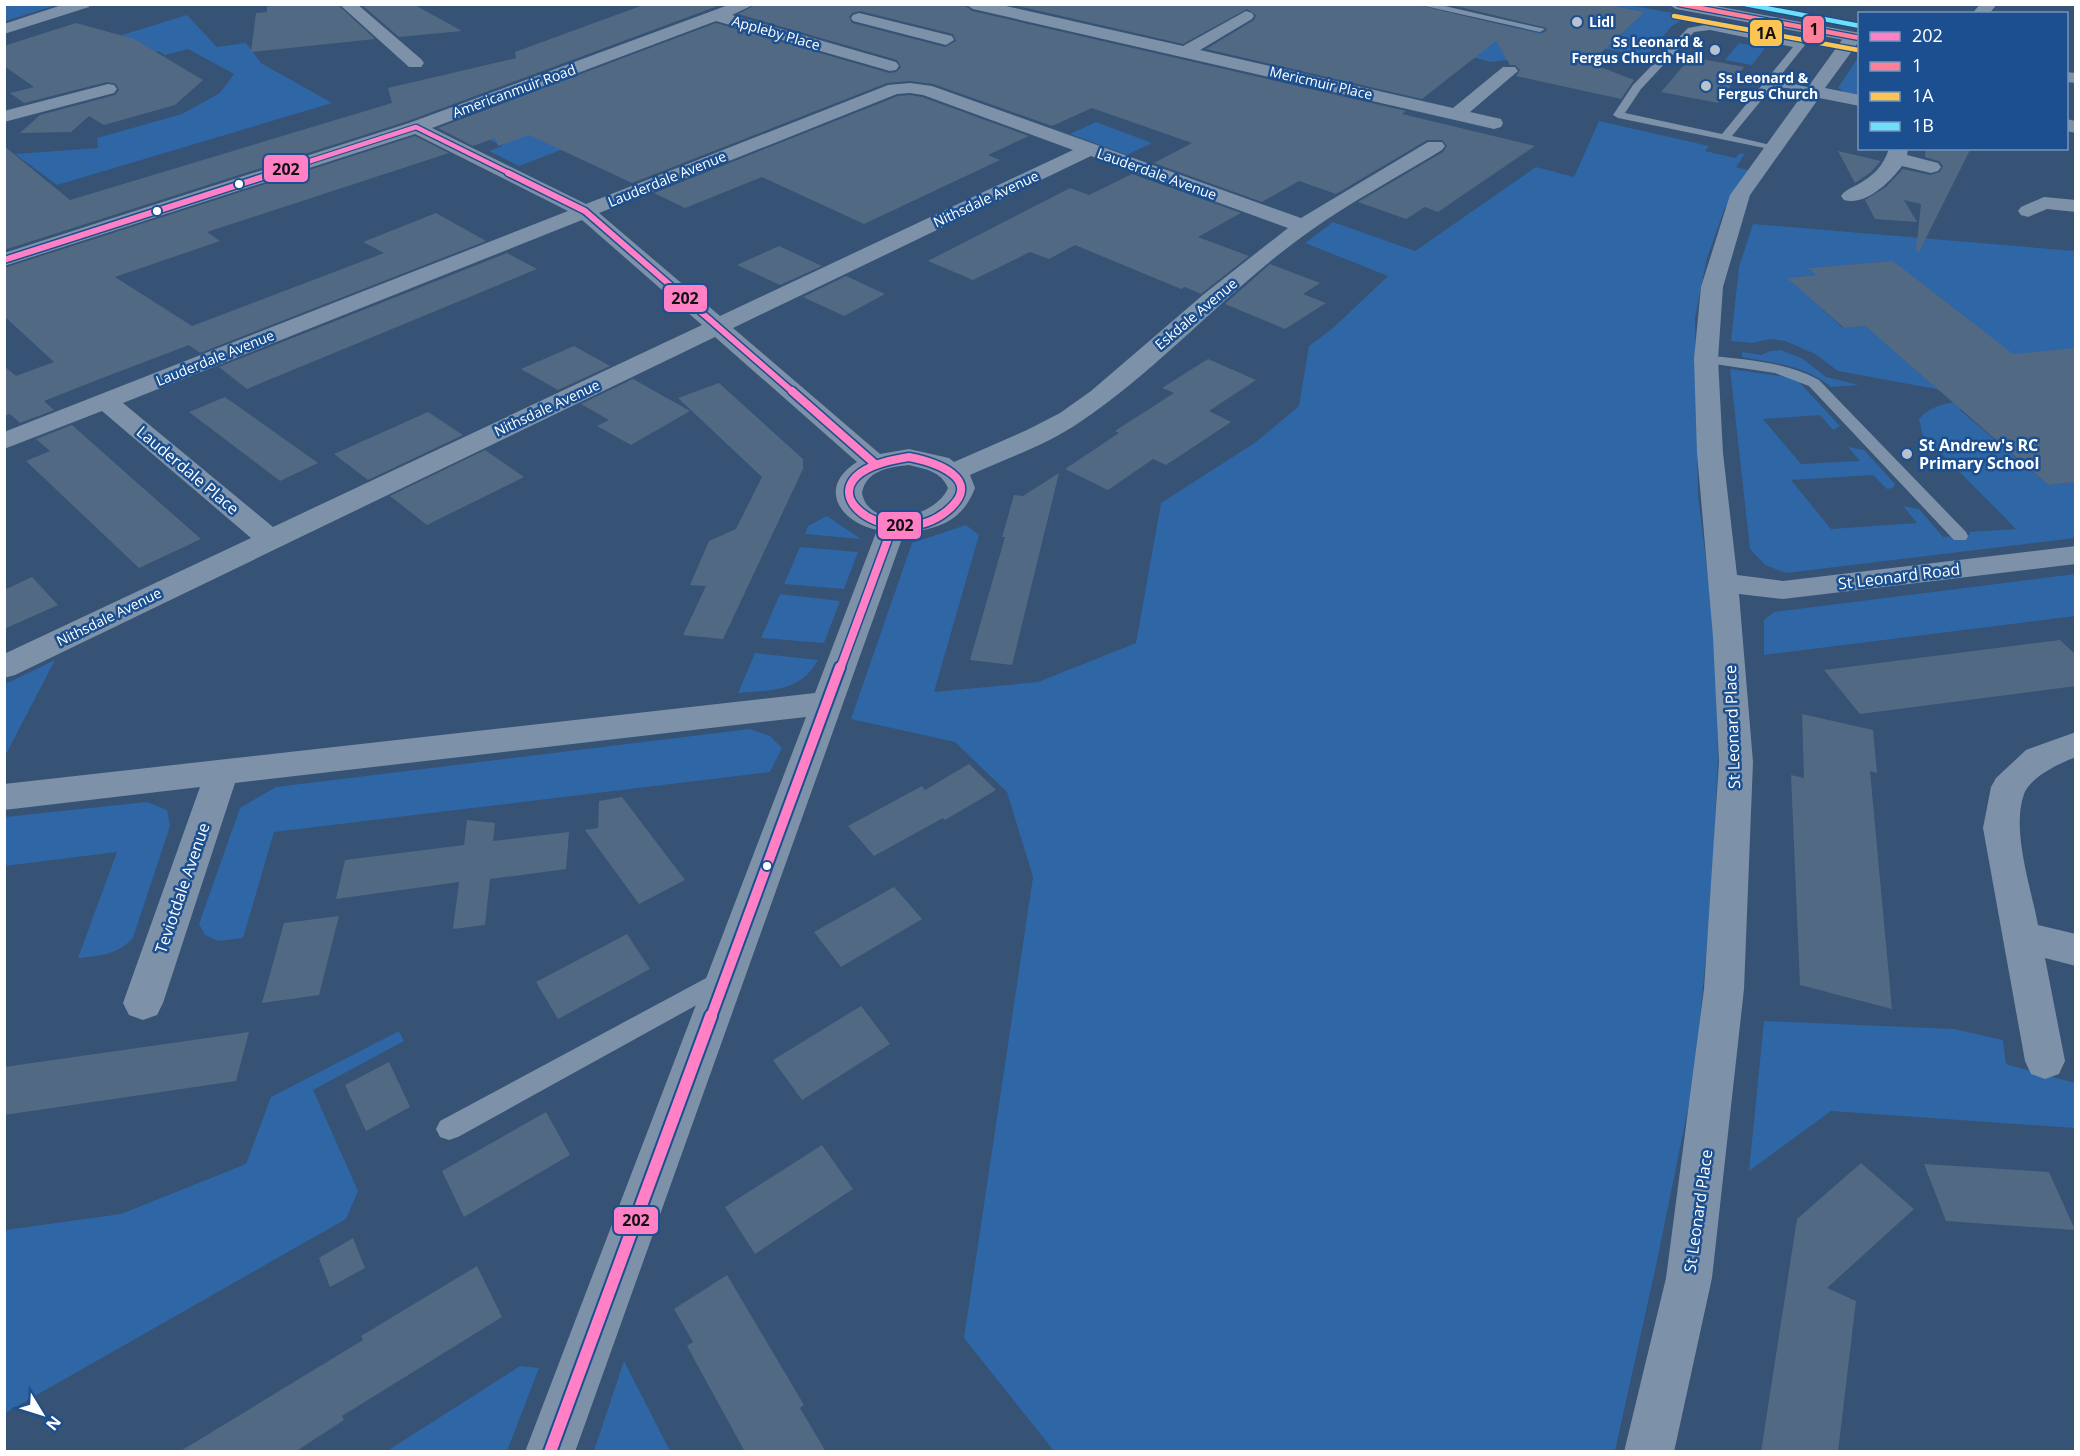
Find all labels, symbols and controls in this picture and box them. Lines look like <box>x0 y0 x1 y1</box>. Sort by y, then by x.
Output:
street label: Appleby Place <box>730 11 823 54</box>
place label: Lidl <box>1589 12 1614 31</box>
legend <box>1858 12 2068 150</box>
marker: Lidl <box>1570 15 1584 29</box>
line badge: 1 <box>1802 15 1825 44</box>
text: 1 <box>1809 18 1819 40</box>
line badge: 1A <box>1749 19 1783 47</box>
text: 1A <box>1756 22 1777 44</box>
text: 202 <box>1912 23 1943 47</box>
place label: Ss Leonard & Fergus Church Hall <box>1572 32 1703 67</box>
marker: Ss Leonard & Fergus Church Hall <box>1708 43 1722 57</box>
text: 1 <box>1912 53 1922 77</box>
street label: Americanmuir Road <box>450 59 578 122</box>
street label: Mericmuir Place <box>1268 61 1375 104</box>
place label: Ss Leonard & Fergus Church <box>1718 68 1818 103</box>
marker: Ss Leonard & Fergus Church <box>1699 79 1713 93</box>
text: 1A <box>1912 83 1934 107</box>
text: 1B <box>1912 113 1934 137</box>
street label: Lauderdale Avenue <box>1095 143 1220 204</box>
street label: Lauderdale Avenue <box>605 146 729 211</box>
line badge: 202 <box>263 154 309 183</box>
text: 202 <box>272 158 300 180</box>
street label: Nithsdale Avenue <box>930 166 1042 231</box>
unlabelled marker <box>233 178 245 190</box>
unlabelled marker <box>151 205 163 217</box>
street label: Eskdale Avenue <box>1151 273 1241 354</box>
line badge: 202 <box>663 284 708 313</box>
text: 202 <box>671 287 699 309</box>
street label: Lauderdale Avenue <box>153 325 277 390</box>
street label: Nithsdale Avenue <box>491 375 603 440</box>
street label: Lauderdale Place <box>132 421 244 519</box>
place label: St Andrew's RC Primary School <box>1919 434 2039 474</box>
marker: St Andrew's RC Primary School <box>1900 447 1914 461</box>
line badge: 202 <box>877 511 922 540</box>
text: 202 <box>886 514 914 536</box>
street label: St Leonard Road <box>1837 558 1961 594</box>
street label: Nithsdale Avenue <box>53 583 164 650</box>
street label: St Leonard Place <box>1719 665 1745 789</box>
street label: Teviotdale Avenue <box>149 820 215 956</box>
unlabelled marker <box>761 860 773 872</box>
street label: St Leonard Place <box>1678 1148 1718 1274</box>
line badge: 202 <box>613 1206 659 1235</box>
text: 202 <box>622 1209 650 1231</box>
north arrow <box>12 1384 72 1444</box>
text: N <box>41 1411 66 1435</box>

